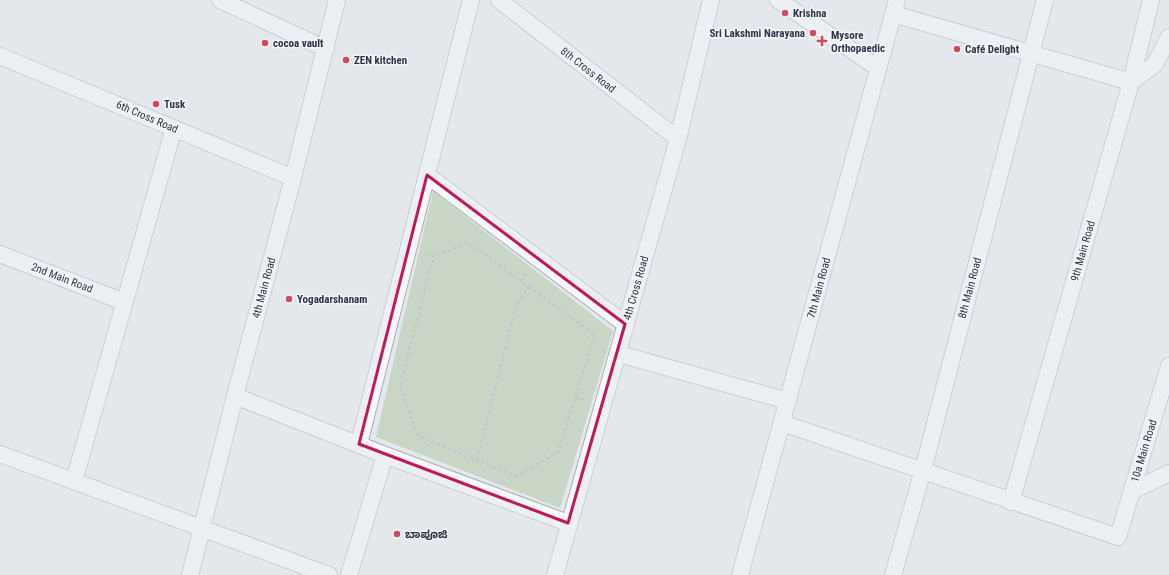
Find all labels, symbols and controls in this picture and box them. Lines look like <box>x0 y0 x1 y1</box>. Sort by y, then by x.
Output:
place label: Krishna <box>793 7 827 20</box>
marker: Krishna <box>780 8 790 18</box>
place label: Sri Lakshmi Narayana <box>709 27 805 40</box>
marker: Sri Lakshmi Narayana <box>808 28 818 38</box>
place label: Mysore Orthopaedic <box>831 29 885 55</box>
marker: Mysore Orthopaedic <box>816 35 828 47</box>
place label: cocoa vault <box>273 37 324 50</box>
marker: cocoa vault <box>260 38 270 48</box>
place label: Café Delight <box>965 43 1020 56</box>
marker: Café Delight <box>952 44 962 54</box>
street label: 8th Cross Road <box>558 45 618 95</box>
place label: ZEN kitchen <box>354 54 407 67</box>
marker: ZEN kitchen <box>341 55 351 65</box>
street label: 6th Cross Road <box>114 98 180 136</box>
place label: Tusk <box>164 98 186 111</box>
marker: Tusk <box>151 99 161 109</box>
street label: 9th Main Road <box>1068 219 1098 283</box>
street label: 4th Cross Road <box>621 254 651 322</box>
street label: 4th Main Road <box>250 256 278 320</box>
street label: 7th Main Road <box>805 256 833 320</box>
street label: 8th Main Road <box>956 256 984 320</box>
street label: 2nd Main Road <box>29 260 95 296</box>
place label: Yogadarshanam <box>297 293 367 306</box>
marker: Yogadarshanam <box>284 294 294 304</box>
street label: 10a Main Road <box>1128 418 1160 484</box>
place label: ಬಾಪೂಜಿ <box>405 528 448 541</box>
marker: ಬಾಪೂಜಿ <box>392 529 402 539</box>

